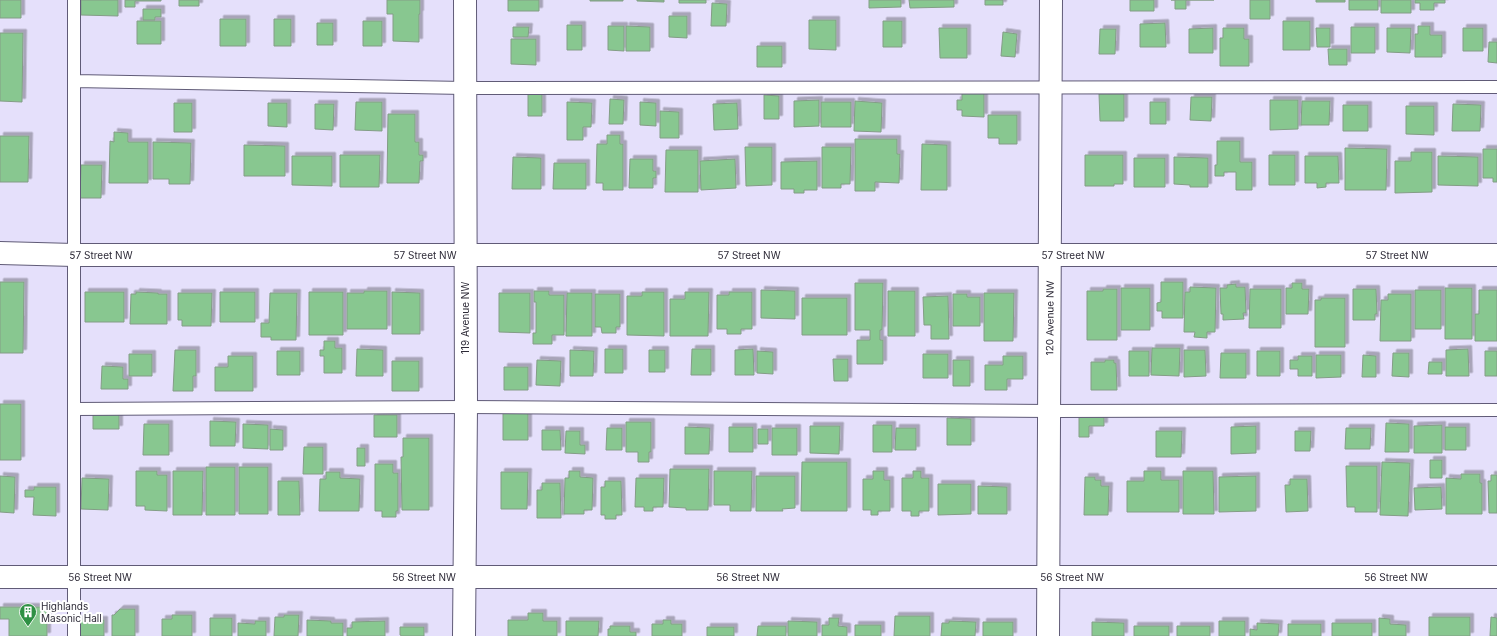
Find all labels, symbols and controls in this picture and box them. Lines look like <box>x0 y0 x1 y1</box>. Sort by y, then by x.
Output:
street label: 57 Street NW <box>69 249 133 261</box>
street label: 57 Street NW <box>393 249 457 261</box>
street label: 57 Street NW <box>717 249 781 261</box>
street label: 57 Street NW <box>1041 249 1105 261</box>
street label: 57 Street NW <box>1365 249 1429 261</box>
street label: 120 Avenue NW <box>1043 280 1056 355</box>
street label: 119 Avenue NW <box>459 282 471 354</box>
street label: 56 Street NW <box>68 571 132 583</box>
street label: 56 Street NW <box>392 571 456 583</box>
street label: 56 Street NW <box>716 571 780 583</box>
street label: 56 Street NW <box>1040 571 1104 583</box>
street label: 56 Street NW <box>1364 571 1428 583</box>
place label: Highlands Masonic Hall <box>41 600 102 624</box>
building icon: Highlands Masonic Hall <box>18 602 38 627</box>

